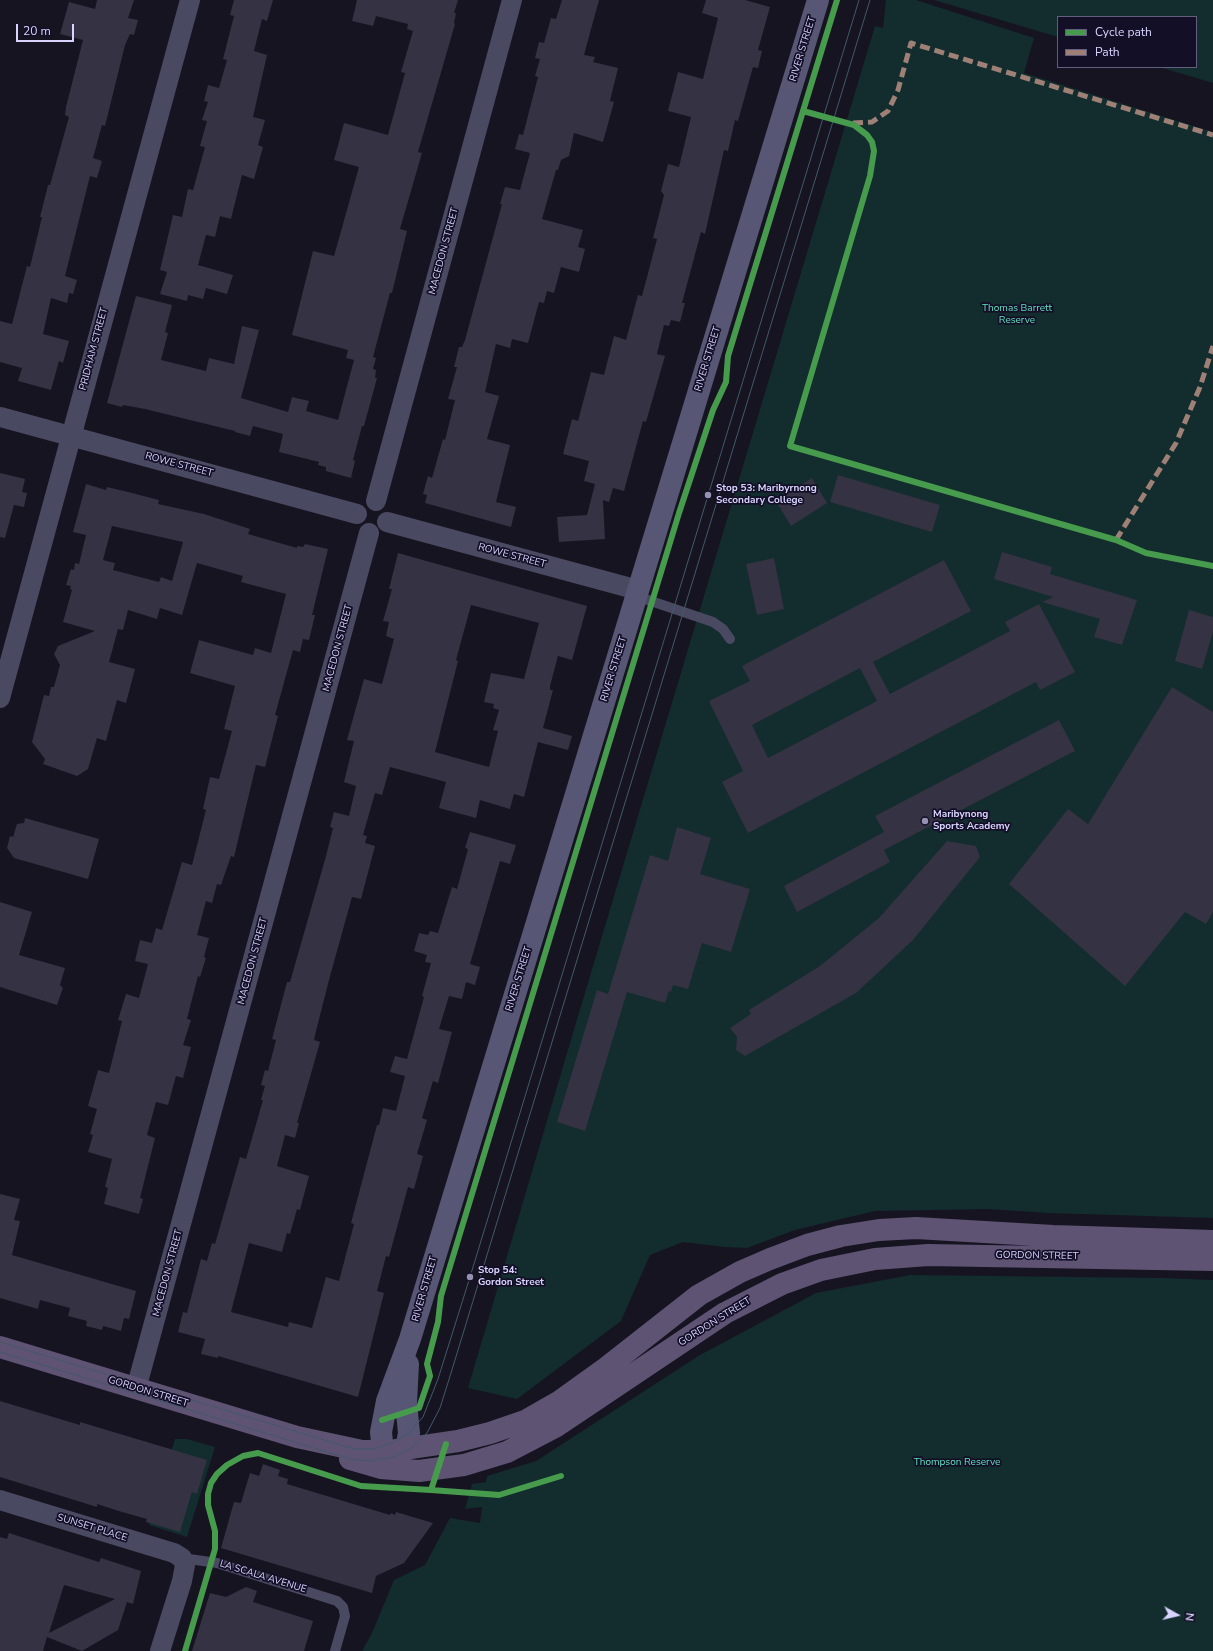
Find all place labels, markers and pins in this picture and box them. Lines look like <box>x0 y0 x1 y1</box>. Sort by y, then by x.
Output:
place label: Stop 53: Maribyrnong Secondary College <box>716 483 817 506</box>
marker: Stop 53: Maribyrnong Secondary College <box>703 490 713 500</box>
place label: Maribynong Sports Academy <box>933 809 1010 832</box>
marker: Maribynong Sports Academy <box>920 816 930 826</box>
place label: Stop 54: Gordon Street <box>478 1265 544 1288</box>
marker: Stop 54: Gordon Street <box>465 1272 475 1282</box>

